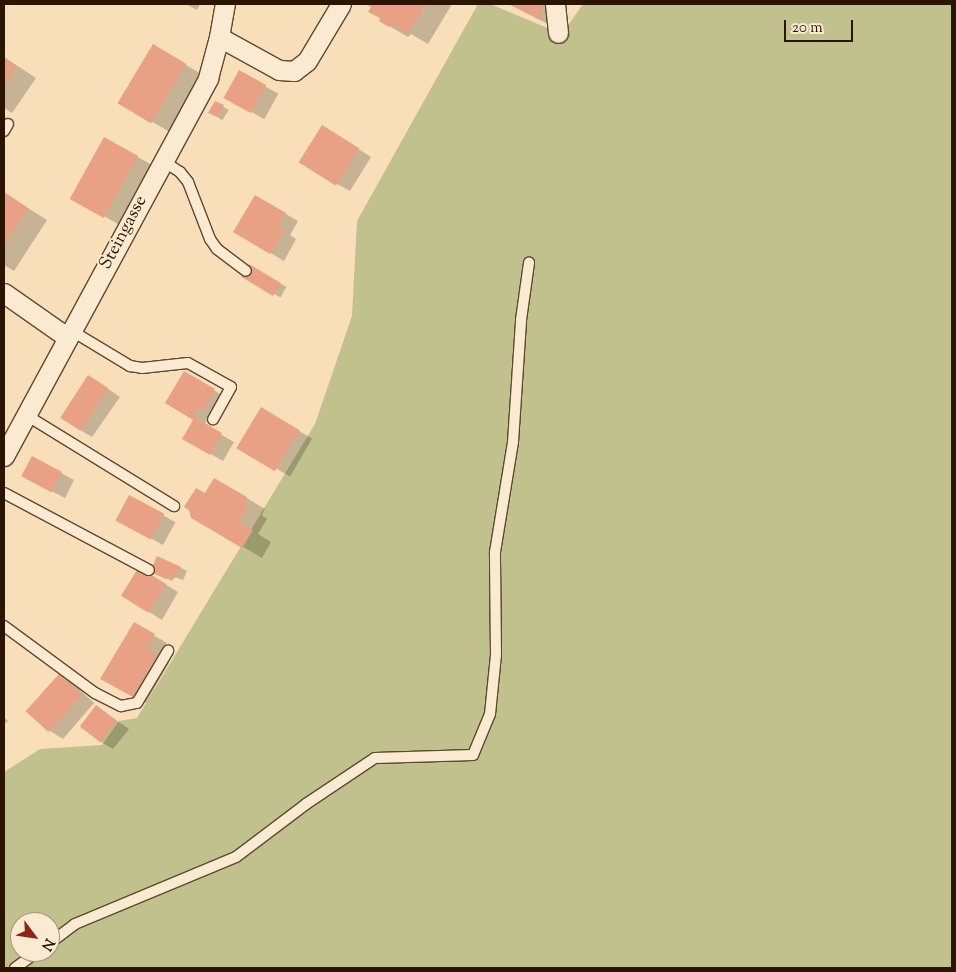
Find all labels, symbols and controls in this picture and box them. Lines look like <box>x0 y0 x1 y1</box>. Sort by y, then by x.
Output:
scale bar <box>786 10 855 42</box>
text: 20 m <box>792 18 823 39</box>
street label: Steingasse <box>96 192 152 274</box>
north arrow <box>10 912 60 962</box>
text: N <box>36 934 58 954</box>

